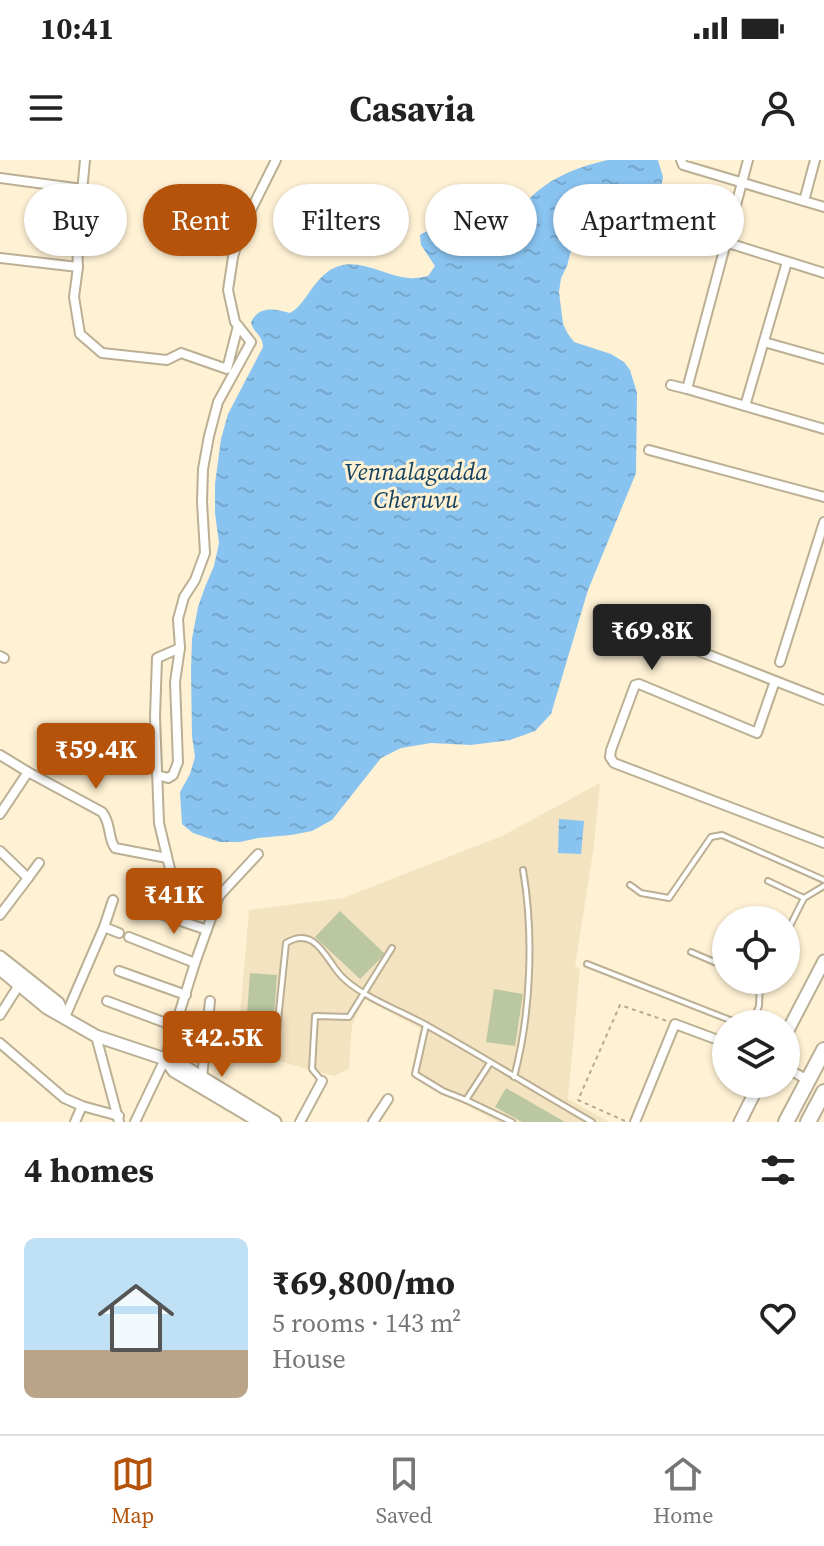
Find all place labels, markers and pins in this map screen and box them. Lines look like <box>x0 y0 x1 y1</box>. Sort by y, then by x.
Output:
pin: ₹69.8K <box>587 604 717 672</box>
pin: ₹59.4K <box>31 723 161 791</box>
pin: ₹41K <box>127 868 221 936</box>
pin: ₹42.5K <box>157 1011 287 1079</box>

